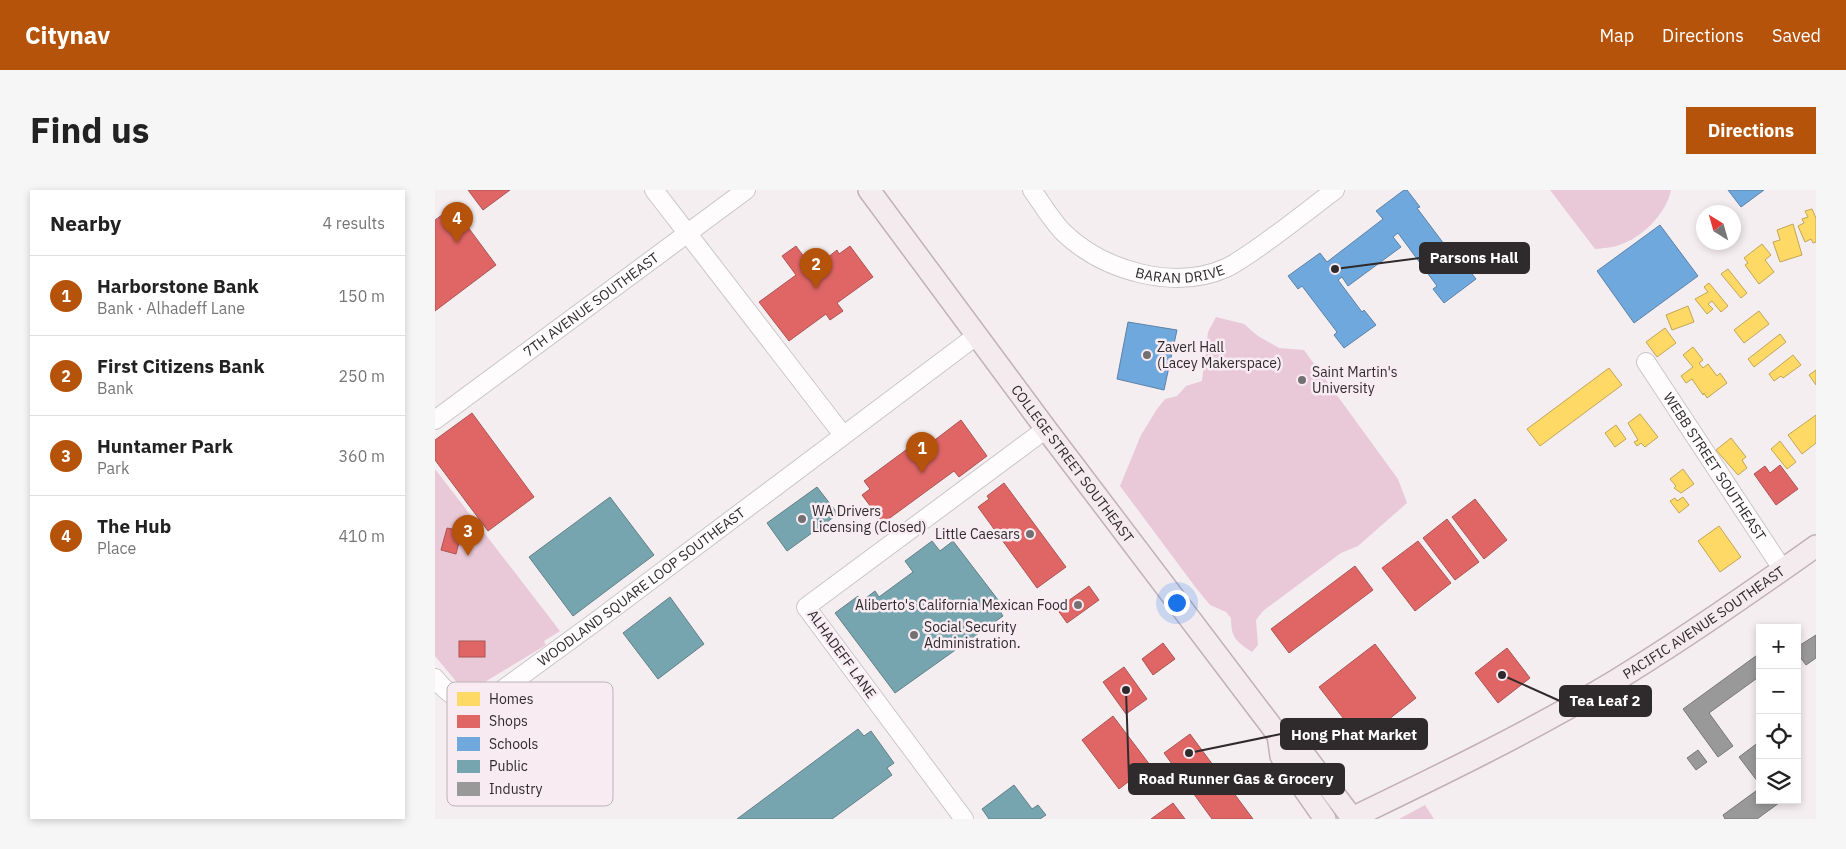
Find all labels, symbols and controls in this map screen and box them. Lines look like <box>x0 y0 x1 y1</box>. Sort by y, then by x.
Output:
text: Citynav <box>25 19 110 51</box>
text: Map <box>1599 24 1634 47</box>
text: Directions <box>1662 24 1744 47</box>
text: Saved <box>1772 24 1821 47</box>
text: Find us <box>30 107 149 153</box>
button: Directions <box>1686 107 1816 154</box>
pin: 4 <box>441 202 473 243</box>
north arrow <box>1696 205 1741 250</box>
text: Nearby <box>50 209 121 237</box>
text: 4 results <box>322 213 385 233</box>
callout: Parsons Hall <box>1420 243 1529 273</box>
pin: 2 <box>800 248 832 289</box>
text: Parsons Hall <box>1430 248 1519 267</box>
street label: 7TH AVENUE SOUTHEAST <box>520 249 662 361</box>
street label: BARAN DRIVE <box>1134 261 1227 287</box>
text: Harborstone Bank <box>97 274 259 298</box>
text: 1 <box>61 286 71 306</box>
text: 150 m <box>338 286 385 306</box>
text: Bank · Alhadeff Lane <box>97 298 245 318</box>
place label: Zaverl Hall (Lacey Makerspace) <box>1157 338 1282 372</box>
marker: Zaverl Hall (Lacey Makerspace) <box>1141 349 1153 361</box>
text: First Citizens Bank <box>97 354 264 378</box>
place label: Saint Martin's University <box>1312 363 1398 397</box>
text: 2 <box>61 366 71 386</box>
text: 250 m <box>338 366 385 386</box>
marker: Saint Martin's University <box>1296 374 1308 386</box>
text: Bank <box>97 378 134 398</box>
street label: COLLEGE STREET SOUTHEAST <box>1007 381 1138 546</box>
street label: WEBB STREET SOUTHEAST <box>1660 389 1770 544</box>
pin: 1 <box>906 432 938 473</box>
text: Huntamer Park <box>97 434 233 458</box>
text: 3 <box>61 446 71 466</box>
text: 360 m <box>338 446 385 466</box>
text: Park <box>97 458 129 478</box>
place label: WA Drivers Licensing (Closed) <box>812 502 926 536</box>
street label: WOODLAND SQUARE LOOP SOUTHEAST <box>534 504 749 670</box>
marker: WA Drivers Licensing (Closed) <box>796 513 808 525</box>
text: The Hub <box>97 514 171 538</box>
pin: 3 <box>452 515 484 556</box>
place label: Little Caesars <box>935 525 1020 543</box>
text: 4 <box>61 526 71 546</box>
text: 410 m <box>338 526 385 546</box>
marker: Little Caesars <box>1024 528 1036 540</box>
text: Place <box>97 538 136 558</box>
street label: PACIFIC AVENUE SOUTHEAST <box>1619 562 1788 683</box>
your location <box>1164 590 1190 616</box>
place label: Aliberto's California Mexican Food <box>855 596 1068 614</box>
marker: Aliberto's California Mexican Food <box>1072 599 1084 611</box>
street label: ALHADEFF LANE <box>804 606 880 702</box>
place label: Social Security Administration. <box>924 618 1020 652</box>
map controls <box>1756 624 1801 804</box>
button: + <box>1756 624 1801 669</box>
marker: Social Security Administration. <box>908 629 920 641</box>
button: − <box>1756 669 1801 714</box>
legend <box>447 682 613 806</box>
callout: Tea Leaf 2 <box>1560 686 1651 716</box>
text: Homes <box>489 690 534 708</box>
text: Tea Leaf 2 <box>1569 691 1641 710</box>
text: Shops <box>489 712 528 730</box>
button: locate <box>1756 714 1801 759</box>
callout: Hong Phat Market <box>1281 719 1427 749</box>
text: Hong Phat Market <box>1291 725 1417 744</box>
text: Schools <box>489 735 539 753</box>
text: Public <box>489 757 528 775</box>
button: layers <box>1756 759 1801 804</box>
callout: Road Runner Gas & Grocery <box>1129 764 1344 794</box>
text: Road Runner Gas & Grocery <box>1139 769 1333 788</box>
text: Industry <box>489 780 543 798</box>

